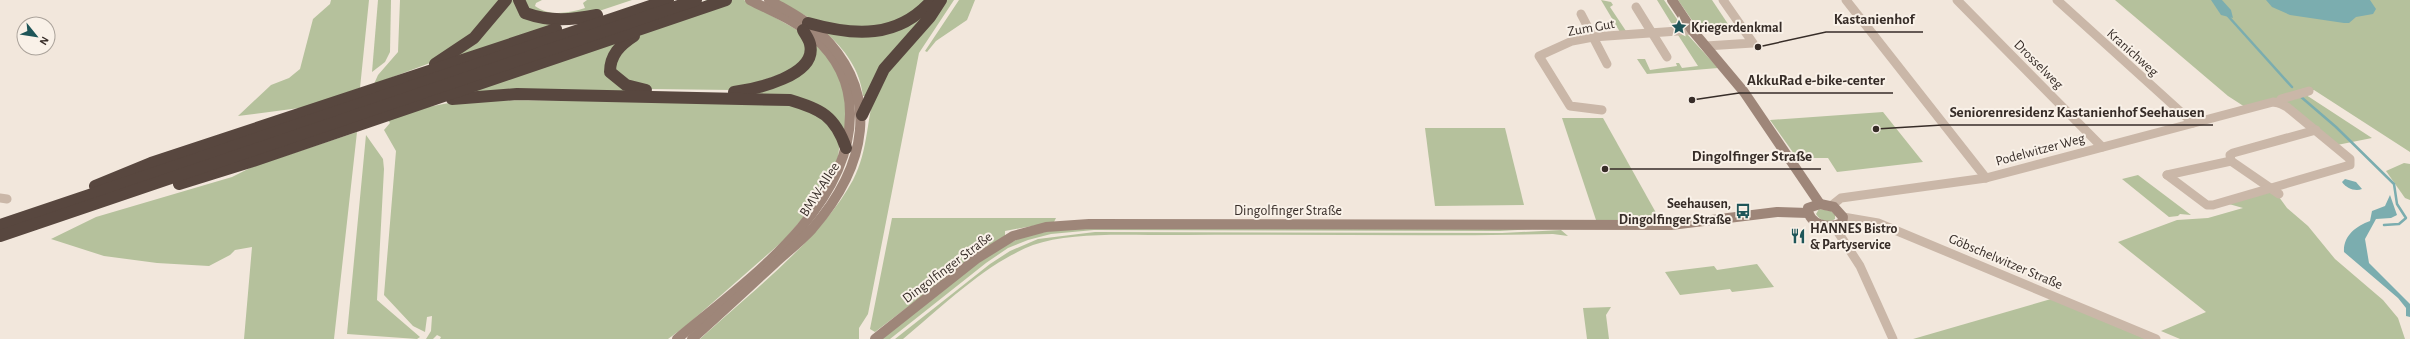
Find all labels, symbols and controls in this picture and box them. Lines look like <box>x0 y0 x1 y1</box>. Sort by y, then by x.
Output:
callout: Kastanienhof <box>1826 5 1923 32</box>
text: Kastanienhof <box>1834 12 1915 27</box>
north arrow <box>16 16 56 56</box>
street label: Zum Gut <box>1567 17 1616 39</box>
place icon: Kriegerdenkmal <box>1670 18 1688 36</box>
place label: Kriegerdenkmal <box>1691 21 1783 35</box>
street label: Kranichweg <box>2104 26 2161 79</box>
text: N <box>38 35 51 47</box>
street label: Drosselweg <box>2011 37 2066 92</box>
callout: AkkuRad e-bike-center <box>1739 66 1893 93</box>
text: AkkuRad e-bike-center <box>1747 73 1886 88</box>
callout: Seniorenresidenz Kastanienhof Seehausen <box>1942 98 2213 125</box>
text: Seniorenresidenz Kastanienhof Seehausen <box>1949 105 2205 120</box>
street label: Podelwitzer Weg <box>1994 131 2087 169</box>
callout: Dingolfinger Straße <box>1684 142 1821 169</box>
text: Dingolfinger Straße <box>1692 149 1812 164</box>
street label: BMW-Allee <box>797 160 842 219</box>
place label: Seehausen, Dingolfinger Straße <box>1619 197 1731 227</box>
bus stop icon: Seehausen, Dingolfinger Straße <box>1734 202 1752 220</box>
street label: Dingolfinger Straße <box>1234 204 1342 218</box>
place label: HANNES Bistro & Partyservice <box>1810 222 1898 252</box>
restaurant icon: HANNES Bistro & Partyservice <box>1789 227 1807 245</box>
street label: Dingolfinger Straße <box>900 230 995 306</box>
street label: Göbschelwitzer Straße <box>1947 232 2065 292</box>

